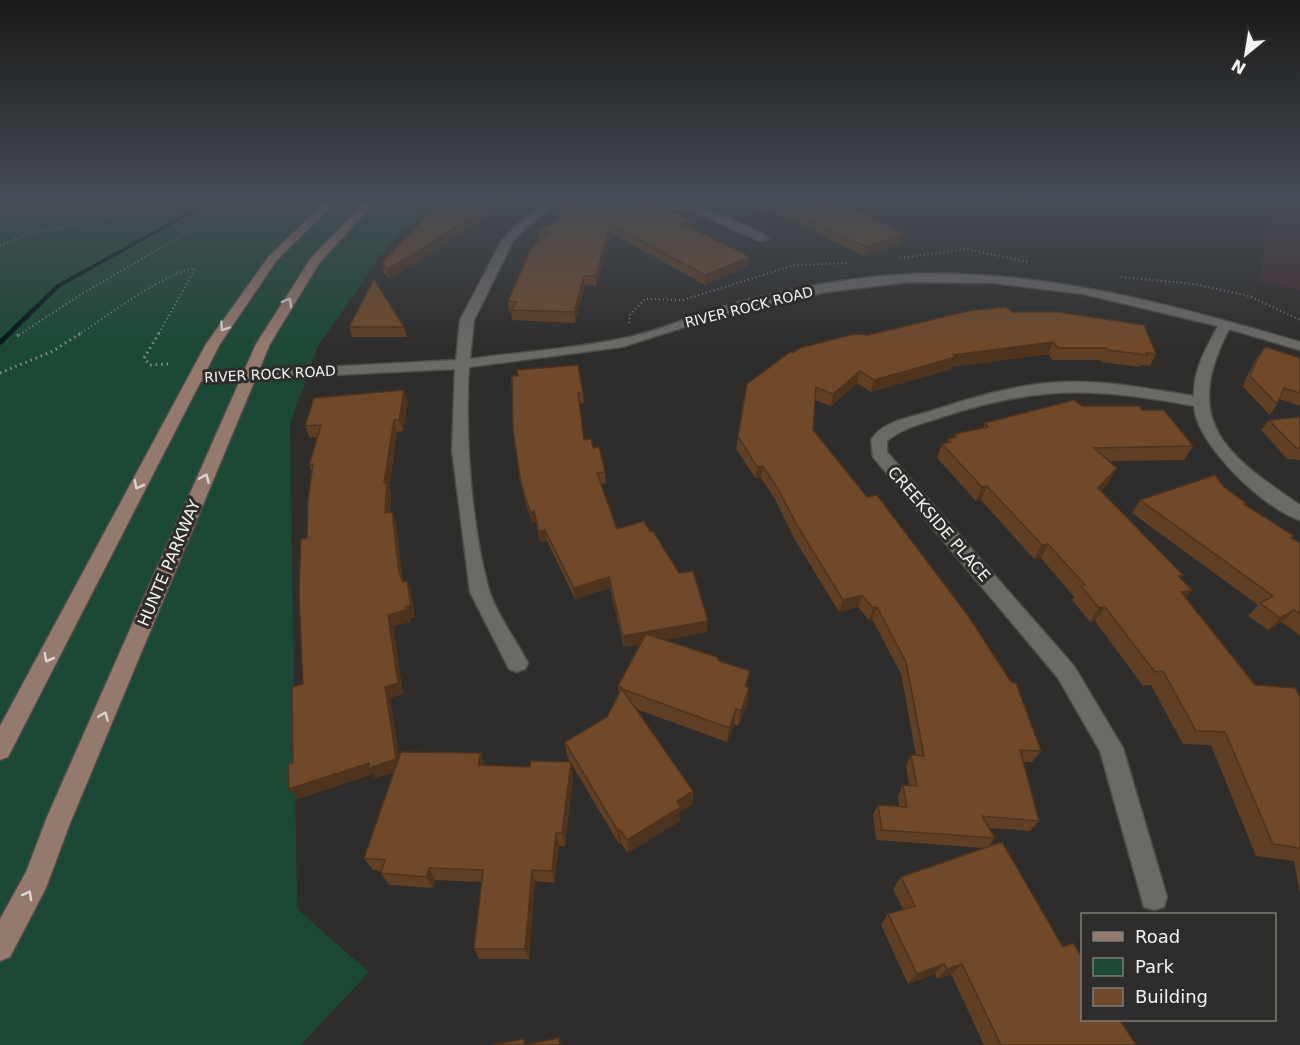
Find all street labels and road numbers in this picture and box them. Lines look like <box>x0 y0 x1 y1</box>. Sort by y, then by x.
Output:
street label: RIVER ROCK ROAD <box>683 283 815 331</box>
street label: RIVER ROCK ROAD <box>204 363 336 385</box>
street label: CREEKSIDE PLACE <box>884 463 994 585</box>
street label: HUNTE PARKWAY <box>134 497 204 629</box>

